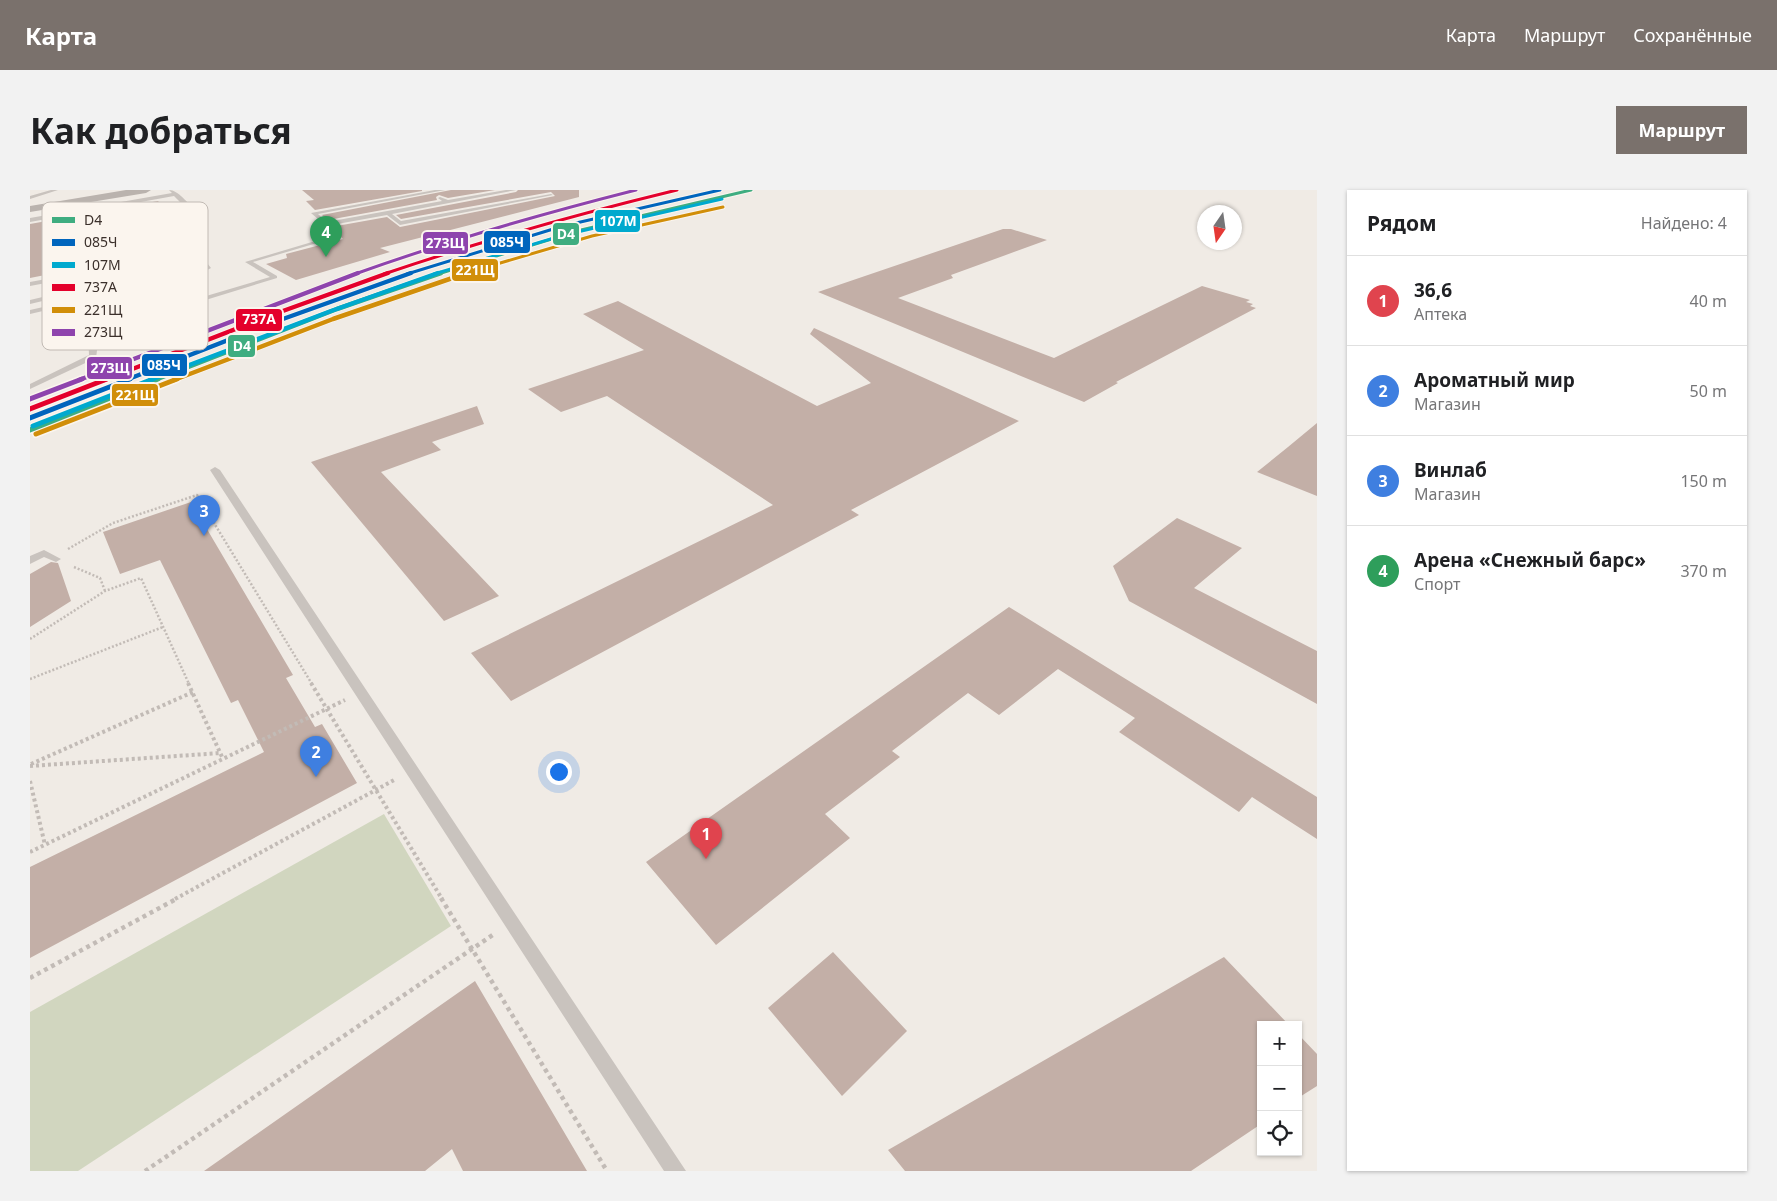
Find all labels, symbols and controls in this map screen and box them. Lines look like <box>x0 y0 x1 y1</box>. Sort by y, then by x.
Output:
text: Карта <box>25 19 97 52</box>
text: Карта <box>1446 23 1496 47</box>
text: Маршрут <box>1524 23 1605 47</box>
text: Сохранённые <box>1633 23 1752 47</box>
button: Маршрут <box>1616 106 1747 154</box>
text: Как добраться <box>30 107 292 154</box>
legend <box>42 202 208 350</box>
north arrow <box>1197 205 1242 250</box>
line badge: 107М <box>594 209 641 233</box>
text: Рядом <box>1367 209 1437 237</box>
text: D4 <box>84 210 102 229</box>
text: 107М <box>599 211 637 230</box>
text: Найдено: 4 <box>1641 212 1727 234</box>
pin: 4 <box>310 216 342 257</box>
line badge: D4 <box>552 222 580 246</box>
text: D4 <box>557 224 575 243</box>
line badge: 085Ч <box>483 230 531 254</box>
line badge: 273Щ <box>422 231 469 255</box>
text: 085Ч <box>84 232 117 251</box>
text: 085Ч <box>490 232 524 251</box>
text: 273Щ <box>425 233 465 252</box>
text: 107М <box>84 255 121 274</box>
line badge: 221Щ <box>451 258 499 282</box>
text: 221Щ <box>455 260 495 279</box>
text: 737А <box>84 277 117 296</box>
text: 36,6 <box>1414 277 1452 303</box>
text: 1 <box>1378 290 1388 312</box>
text: 40 m <box>1690 290 1727 312</box>
text: 221Щ <box>84 300 123 319</box>
text: Аптека <box>1414 303 1467 325</box>
line badge: 737А <box>235 308 283 332</box>
text: 737А <box>242 309 276 328</box>
text: 273Щ <box>84 322 123 341</box>
line badge: D4 <box>227 334 256 358</box>
text: D4 <box>233 336 251 355</box>
line badge: 085Ч <box>141 353 188 377</box>
text: 085Ч <box>147 355 181 374</box>
line badge: 273Щ <box>86 356 133 380</box>
text: 273Щ <box>90 358 130 377</box>
text: Ароматный мир <box>1414 367 1575 393</box>
text: 2 <box>1378 380 1388 402</box>
text: 50 m <box>1690 380 1727 402</box>
line badge: 221Щ <box>111 383 159 407</box>
text: 221Щ <box>115 385 155 404</box>
text: Магазин <box>1414 393 1481 415</box>
text: Винлаб <box>1414 457 1487 483</box>
text: 3 <box>1378 470 1388 492</box>
text: 150 m <box>1680 470 1727 492</box>
text: Магазин <box>1414 483 1481 505</box>
pin: 3 <box>188 495 220 536</box>
text: Арена «Снежный барс» <box>1414 547 1646 573</box>
text: 4 <box>1378 560 1388 582</box>
text: 370 m <box>1680 560 1727 582</box>
text: Спорт <box>1414 573 1460 595</box>
pin: 2 <box>300 736 332 777</box>
your location <box>546 759 572 785</box>
pin: 1 <box>690 818 722 859</box>
map controls <box>1257 1021 1302 1156</box>
button: + <box>1257 1021 1302 1066</box>
button: − <box>1257 1066 1302 1111</box>
button: locate <box>1257 1111 1302 1156</box>

